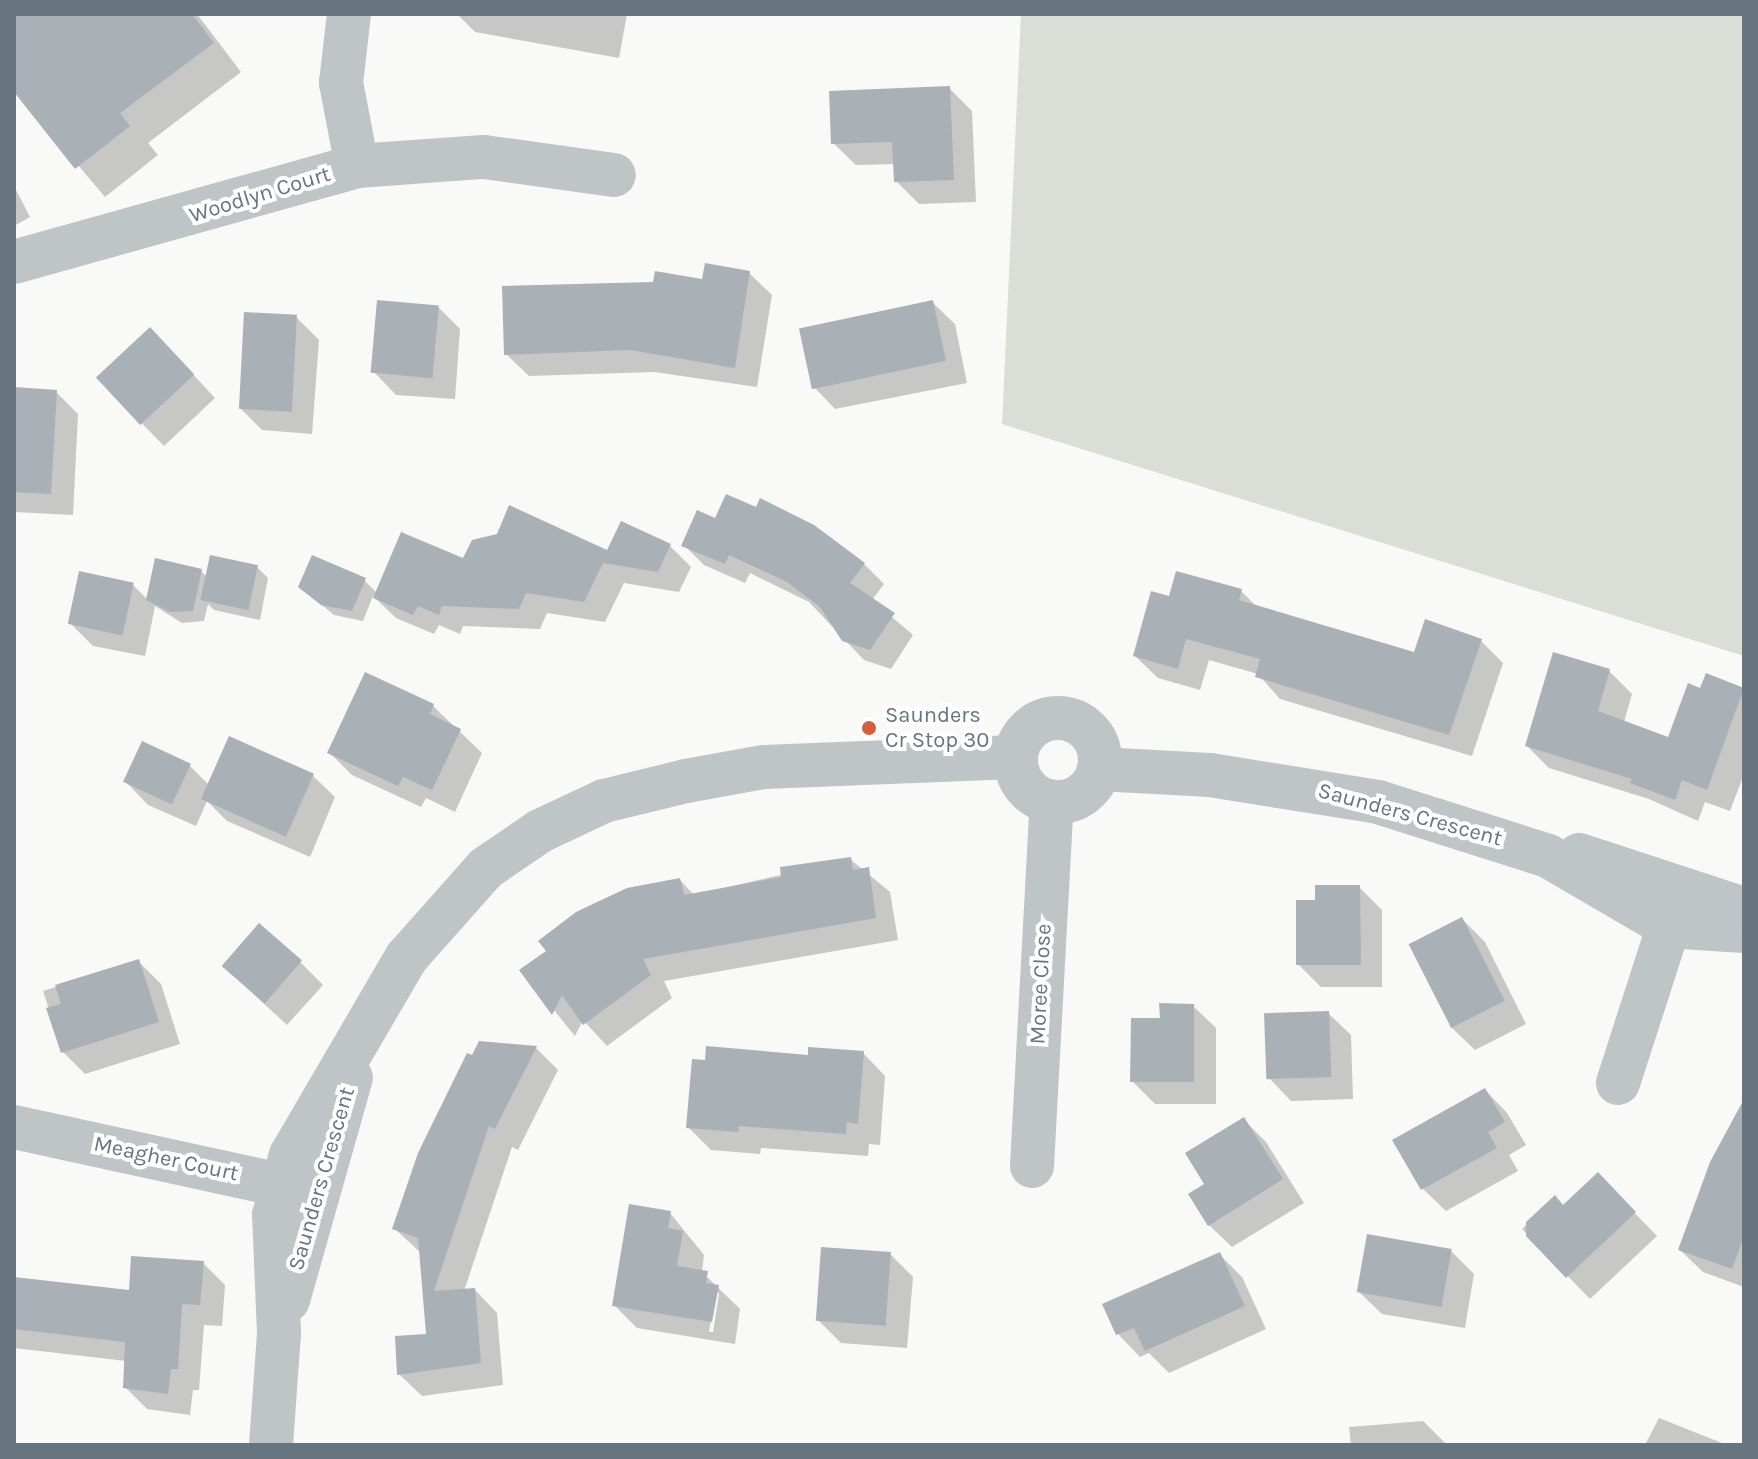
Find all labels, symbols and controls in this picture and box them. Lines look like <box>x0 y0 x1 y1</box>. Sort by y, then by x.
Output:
street label: Woodlyn Court <box>186 161 334 229</box>
place label: Saunders Cr Stop 30 <box>885 702 989 754</box>
marker: Saunders Cr Stop 30 <box>860 719 878 737</box>
street label: Saunders Crescent <box>1315 778 1505 852</box>
street label: Moree Close <box>1025 923 1057 1045</box>
street label: Saunders Crescent <box>283 1084 361 1274</box>
street label: Meagher Court <box>91 1131 241 1187</box>

